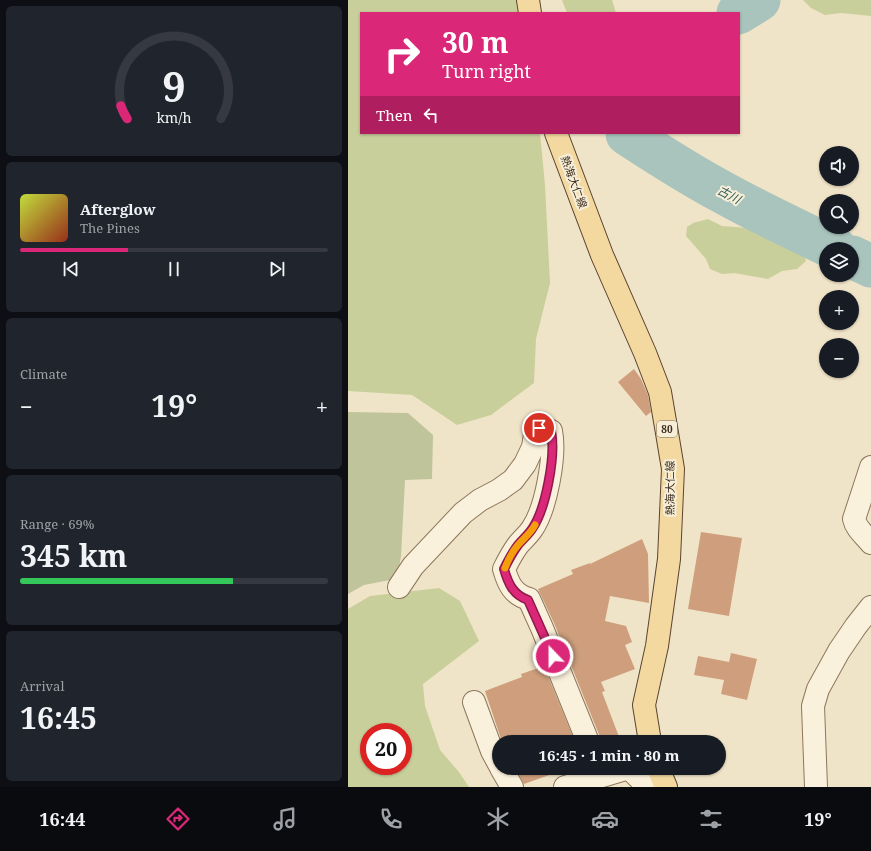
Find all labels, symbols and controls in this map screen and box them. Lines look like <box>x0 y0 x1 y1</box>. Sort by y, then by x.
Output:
text: 30 m <box>442 23 509 61</box>
icon: right <box>376 28 428 80</box>
text: 9 <box>162 58 186 114</box>
text: Turn right <box>442 59 531 83</box>
icon: left <box>420 104 442 126</box>
text: Then <box>376 105 412 125</box>
text: km/h <box>156 108 192 127</box>
map controls <box>819 146 859 378</box>
button: sound <box>819 146 859 186</box>
street label: 熱海大仁線 <box>558 153 591 210</box>
water label: 古川 <box>715 181 746 209</box>
button: search <box>819 194 859 234</box>
text: Afterglow <box>80 199 156 219</box>
text: The Pines <box>80 219 140 237</box>
button: layers <box>819 242 859 282</box>
icon: previous <box>60 258 82 280</box>
icon: pause <box>163 258 185 280</box>
icon: next <box>266 258 288 280</box>
button: + <box>819 290 859 330</box>
button: − <box>819 338 859 378</box>
text: Climate <box>20 365 67 383</box>
text: 19° <box>151 385 197 426</box>
text: − <box>20 391 33 421</box>
text: + <box>316 391 328 421</box>
pin <box>522 411 556 445</box>
icon: arrive <box>528 417 550 439</box>
road number: 80 <box>657 421 677 437</box>
street label: 熱海大仁線 <box>662 461 677 516</box>
text: Range · 69% <box>20 515 94 533</box>
text: 345 km <box>20 535 127 576</box>
position arrow <box>532 635 574 677</box>
text: Arrival <box>20 677 64 695</box>
text: 16:45 <box>20 697 97 738</box>
speed limit sign: 20 <box>360 723 412 775</box>
text: 16:45 · 1 min · 80 m <box>539 745 679 765</box>
icon: directions <box>164 805 192 833</box>
icon: music <box>271 805 299 833</box>
icon: phone <box>377 805 405 833</box>
icon: climate <box>484 805 512 833</box>
icon: car <box>591 805 619 833</box>
icon: filters <box>697 805 725 833</box>
text: 16:44 <box>39 807 85 831</box>
text: 19° <box>804 807 832 831</box>

